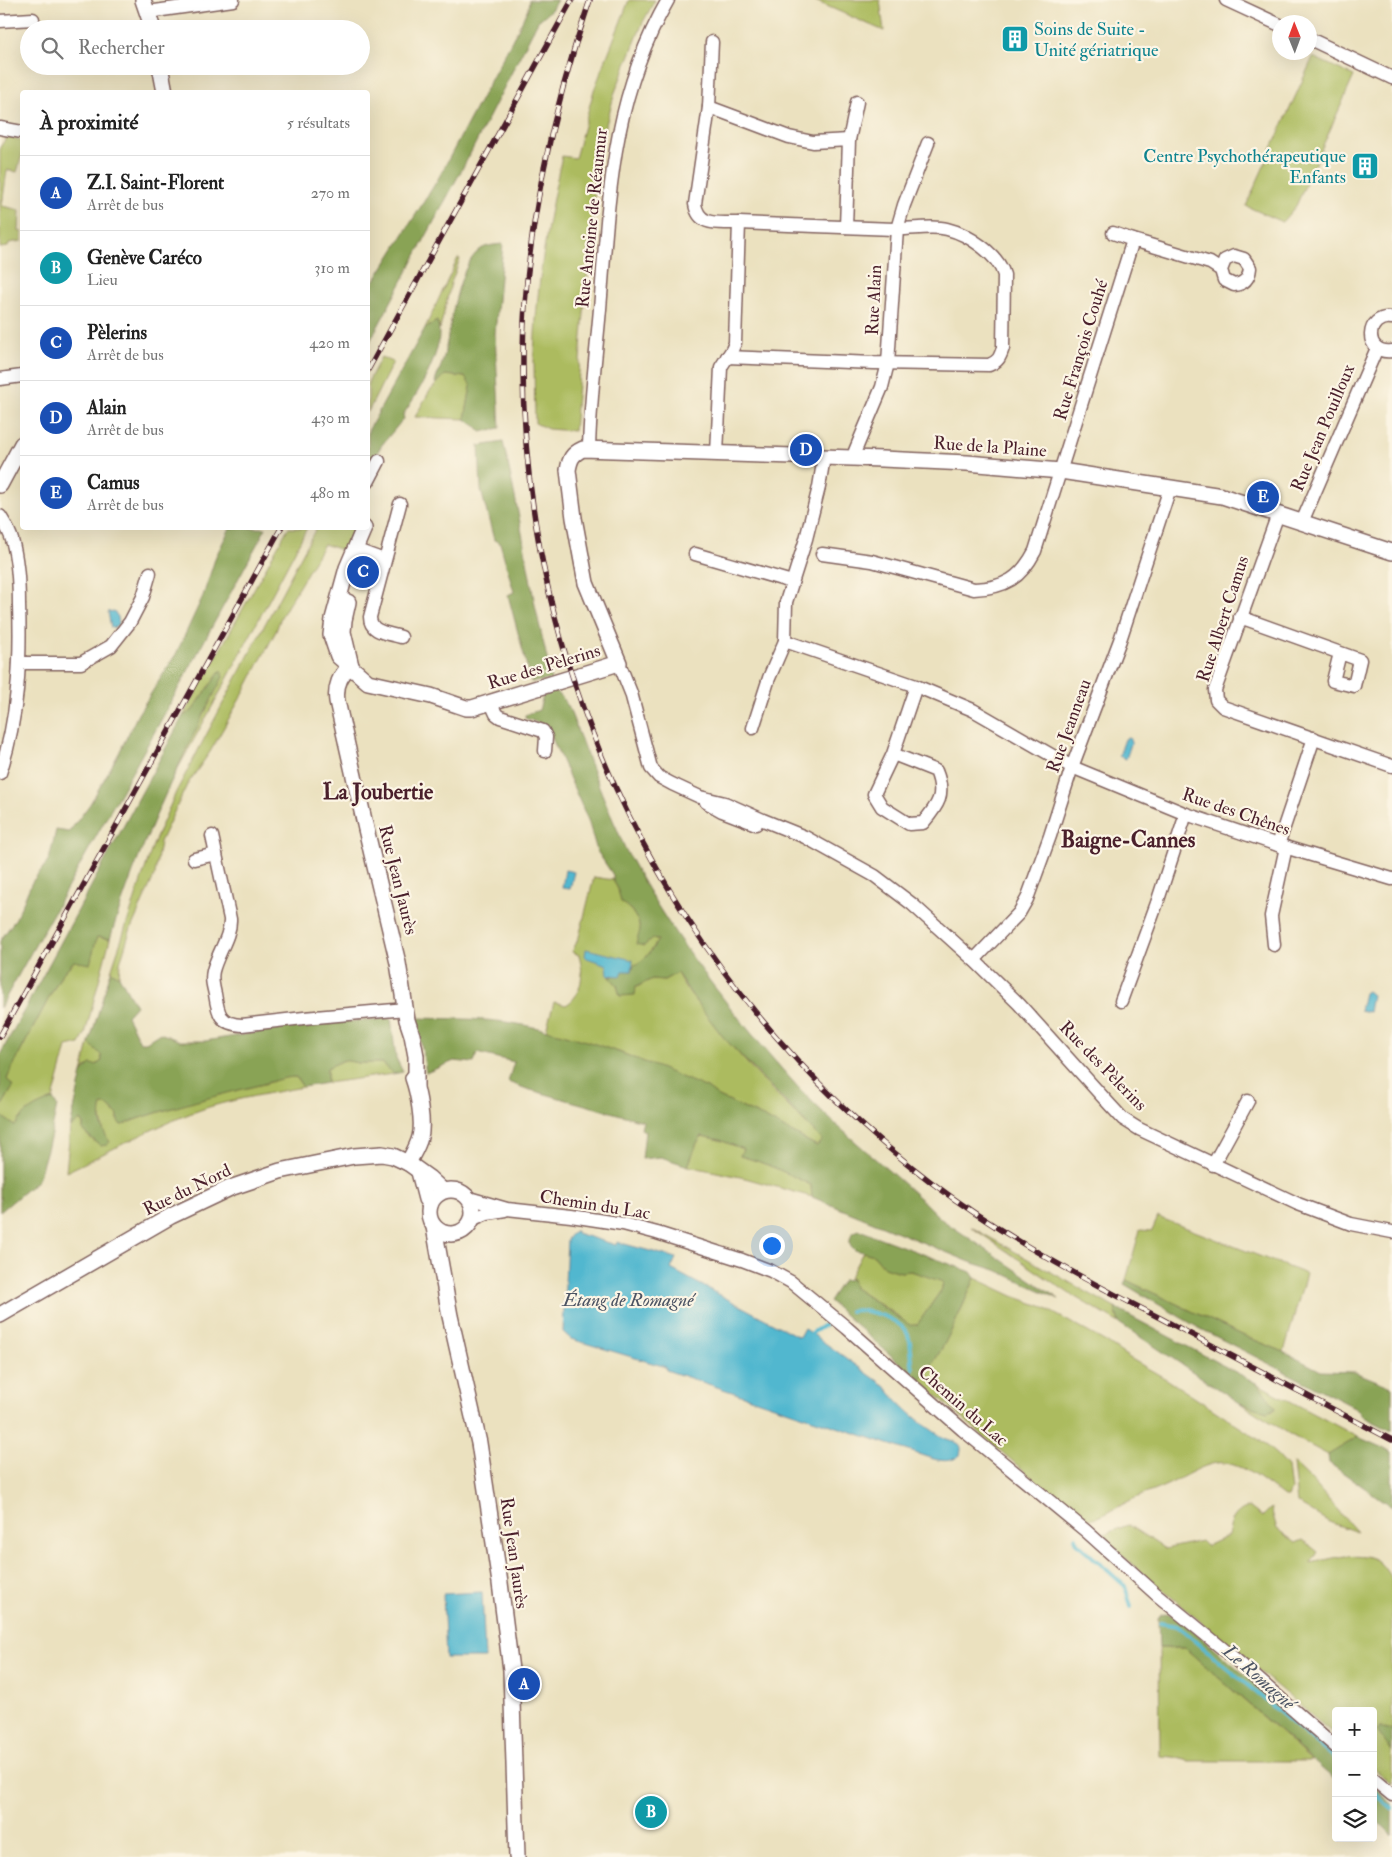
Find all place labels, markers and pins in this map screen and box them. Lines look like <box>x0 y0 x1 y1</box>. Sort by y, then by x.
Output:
place label: Soins de Suite - Unité gériatrique <box>1034 18 1159 62</box>
building icon: Soins de Suite - Unité gériatrique <box>1000 24 1030 54</box>
place label: Centre Psychothérapeutique Enfants <box>1143 145 1346 189</box>
building icon: Centre Psychothérapeutique Enfants <box>1350 151 1380 181</box>
pin: D <box>790 431 822 469</box>
pin: E <box>1247 478 1279 516</box>
pin: C <box>347 553 379 591</box>
pin: A <box>508 1665 540 1703</box>
pin: B <box>635 1793 667 1831</box>

